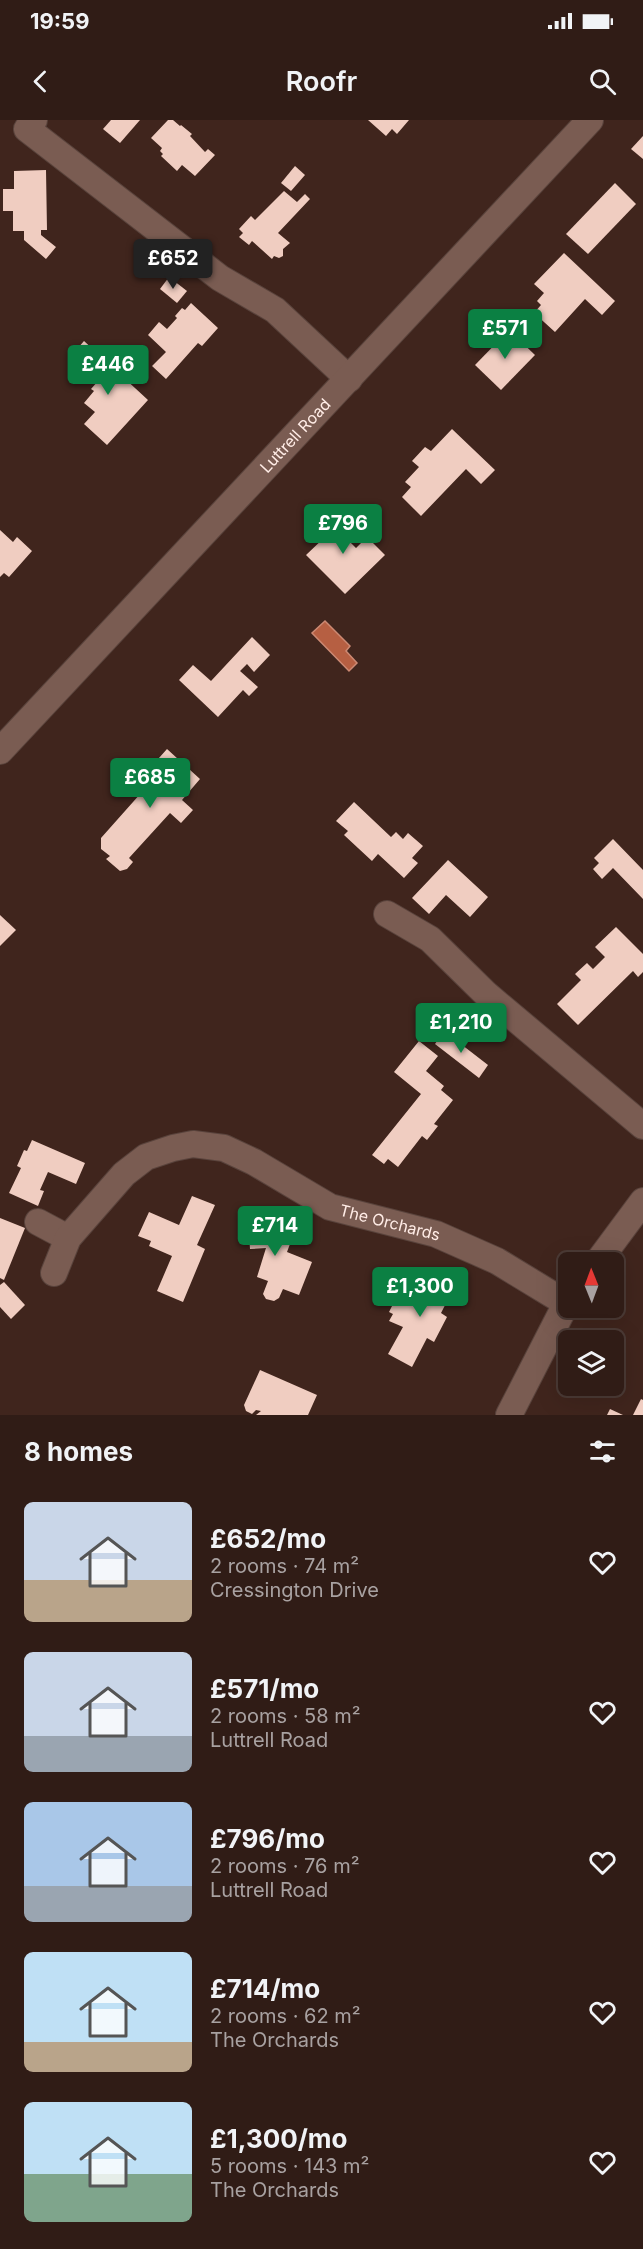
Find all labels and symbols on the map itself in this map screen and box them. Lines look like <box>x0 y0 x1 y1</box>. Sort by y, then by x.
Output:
pin: £652 <box>137 239 209 290</box>
pin: £571 <box>469 309 541 360</box>
pin: £446 <box>72 345 144 396</box>
street label: Luttrell Road <box>255 394 335 477</box>
pin: £796 <box>307 504 379 555</box>
pin: £685 <box>114 758 186 809</box>
pin: £1,210 <box>412 1003 510 1054</box>
street label: The Orchards <box>338 1200 442 1245</box>
pin: £714 <box>239 1206 311 1257</box>
north arrow <box>558 1252 624 1318</box>
pin: £1,300 <box>371 1267 469 1318</box>

